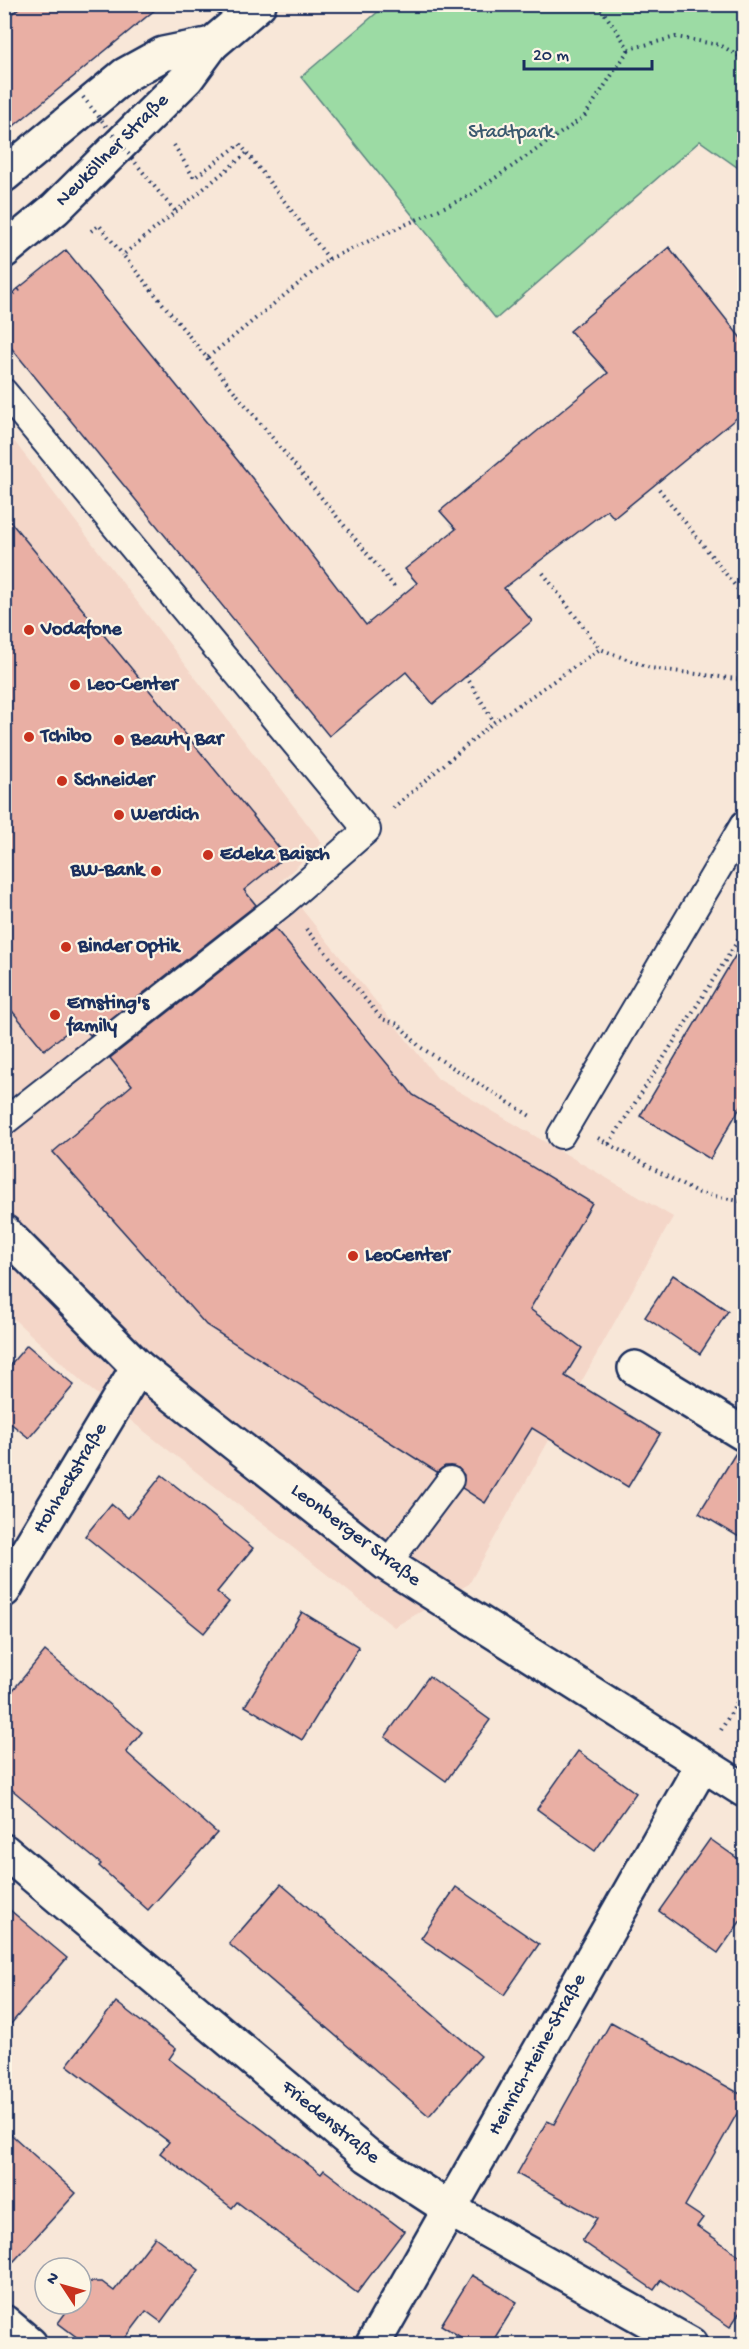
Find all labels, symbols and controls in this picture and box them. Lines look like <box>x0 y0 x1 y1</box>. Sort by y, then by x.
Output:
scale bar <box>524 33 652 71</box>
text: 20 m <box>533 46 569 67</box>
street label: Neuköllner Straße <box>52 89 175 212</box>
park label: Stadtpark <box>468 122 556 145</box>
place label: Vodafone <box>40 619 122 642</box>
marker: Vodafone <box>22 623 36 637</box>
place label: Leo-Center <box>87 674 179 697</box>
marker: Leo-Center <box>68 678 82 692</box>
place label: Tchibo <box>39 726 92 749</box>
place label: Beauty Bar <box>130 729 225 752</box>
marker: Tchibo <box>22 730 36 744</box>
marker: Beauty Bar <box>112 733 126 747</box>
place label: Schneider <box>74 770 156 793</box>
marker: Schneider <box>55 774 69 788</box>
place label: Werdich <box>130 804 199 827</box>
marker: Werdich <box>112 808 126 822</box>
place label: Edeka Baisch <box>220 844 330 867</box>
marker: Edeka Baisch <box>201 848 215 862</box>
place label: BW-Bank <box>70 860 146 883</box>
marker: BW-Bank <box>149 864 163 878</box>
place label: Binder Optik <box>77 936 181 959</box>
marker: Binder Optik <box>59 940 73 954</box>
place label: Ernsting's family <box>66 993 151 1039</box>
marker: Ernsting's family <box>48 1008 62 1022</box>
place label: LeoCenter <box>365 1245 451 1268</box>
marker: LeoCenter <box>346 1249 360 1263</box>
street label: Hohheckstraße <box>29 1419 114 1539</box>
street label: Leonberger Straße <box>285 1480 425 1593</box>
street label: Heinrich-Heine-Straße <box>484 1970 592 2140</box>
street label: Friedenstraße <box>275 2076 384 2170</box>
north arrow <box>33 2256 93 2316</box>
text: N <box>43 2269 65 2289</box>

